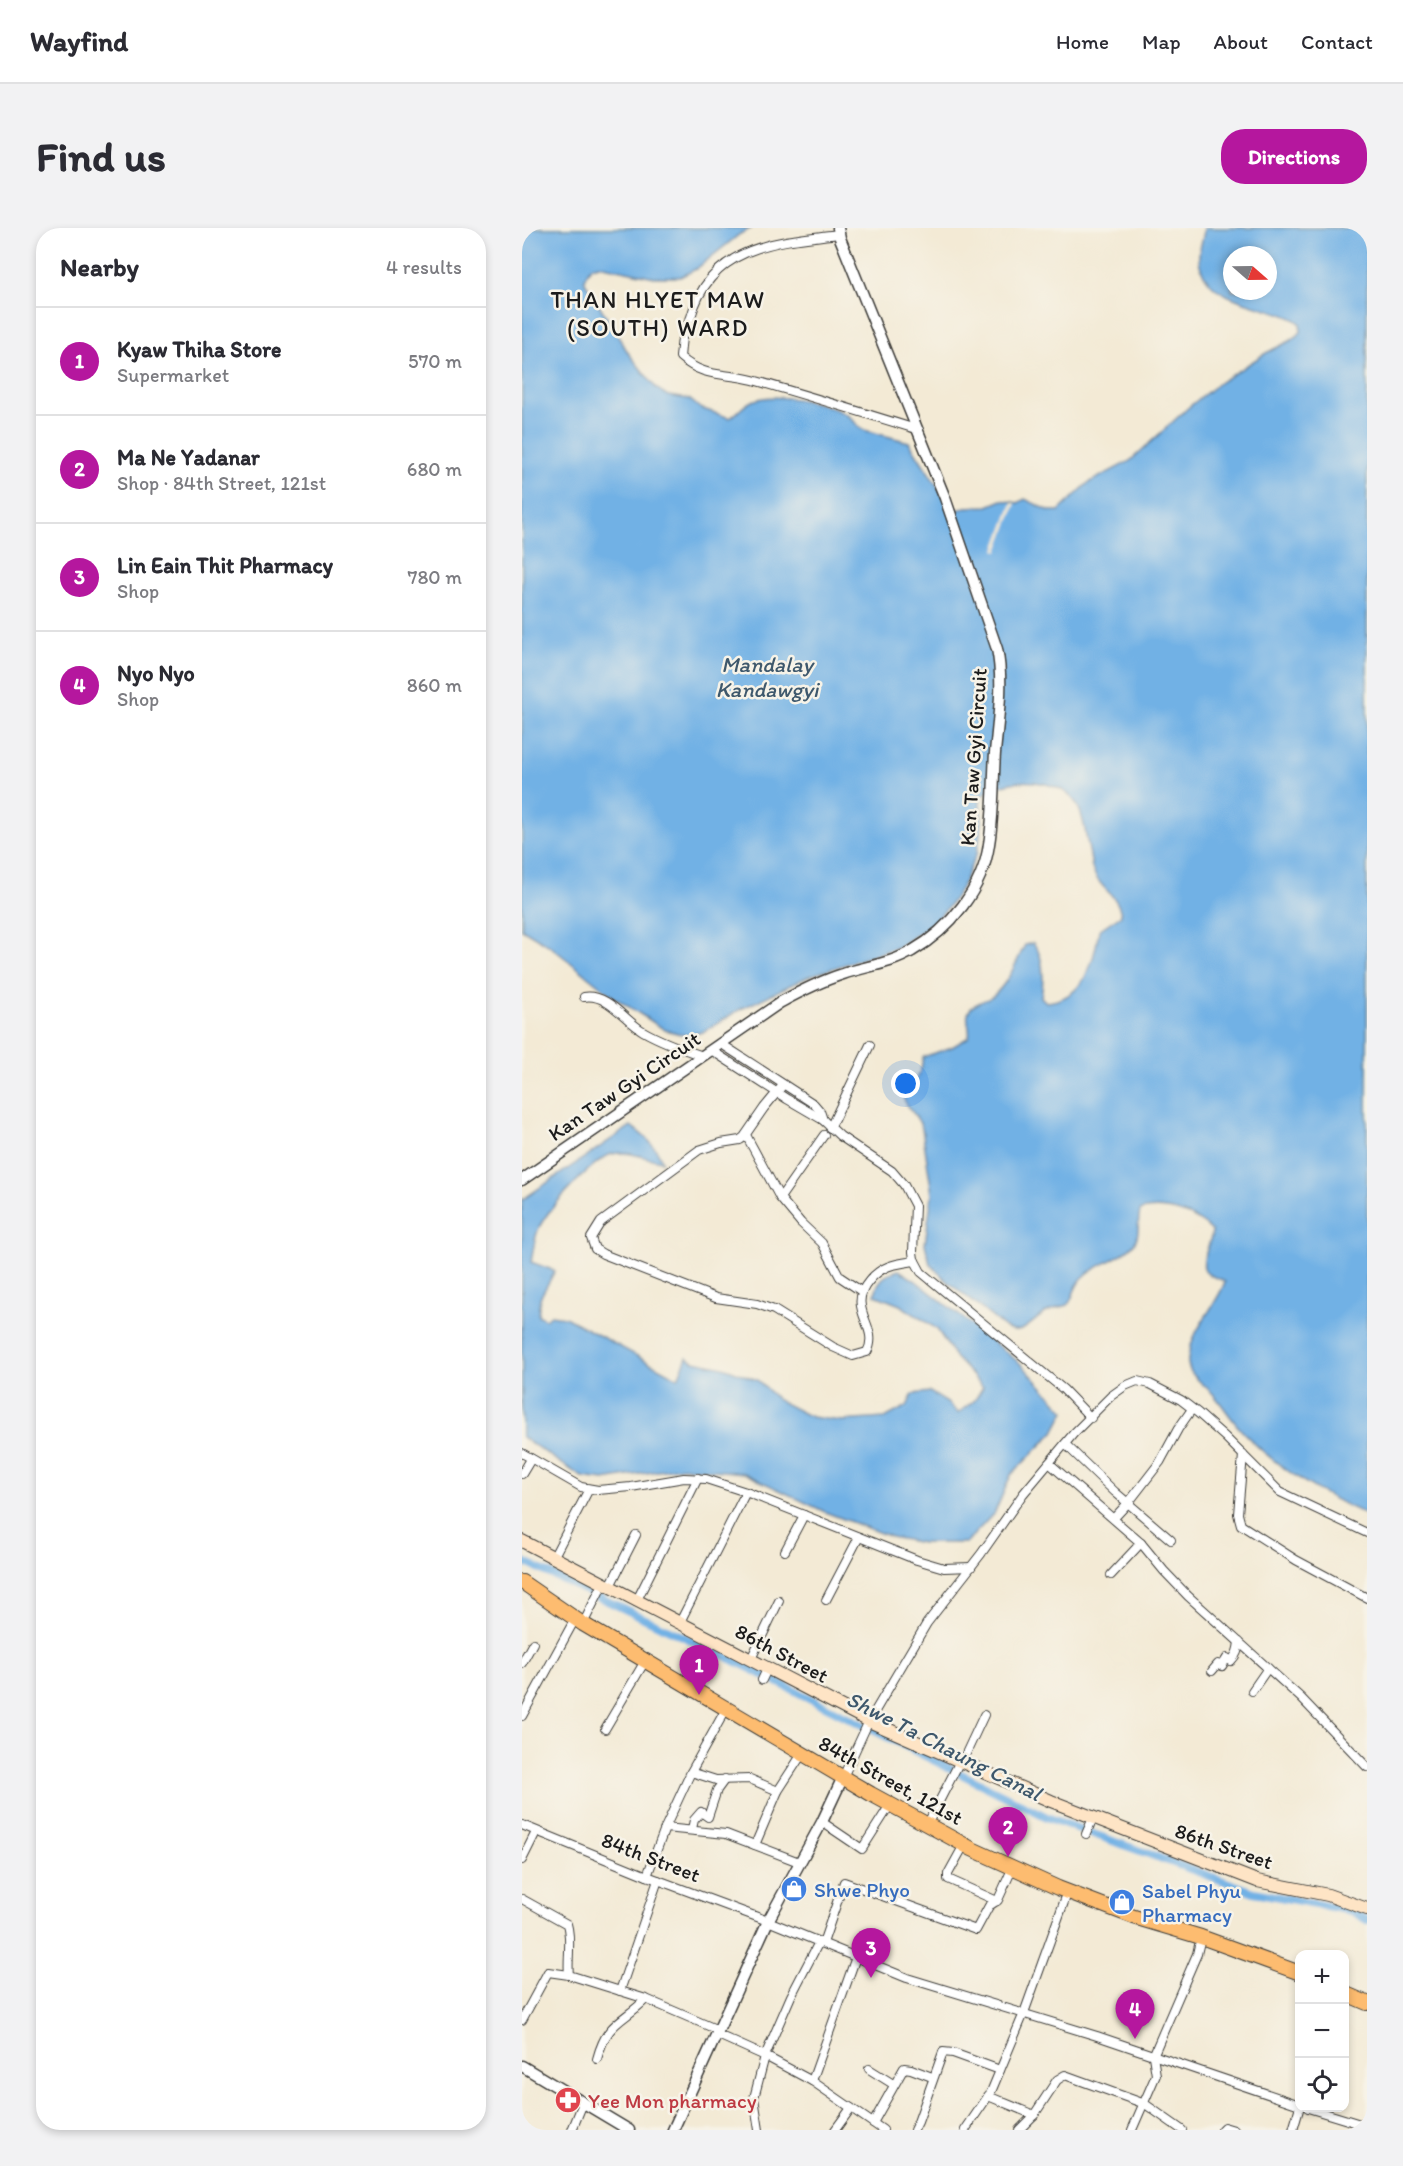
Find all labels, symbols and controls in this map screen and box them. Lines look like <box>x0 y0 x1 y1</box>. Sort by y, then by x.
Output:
text: Wayfind <box>30 24 128 58</box>
text: Home <box>1056 29 1109 54</box>
text: Map <box>1142 29 1181 54</box>
text: About <box>1214 29 1268 54</box>
text: Contact <box>1301 29 1373 54</box>
button: Directions <box>1221 129 1367 184</box>
text: Find us <box>36 131 166 182</box>
north arrow <box>1223 246 1277 300</box>
text: Nearby <box>60 251 139 283</box>
text: 4 results <box>386 255 462 279</box>
district label: THAN HLYET MAW (SOUTH) WARD <box>550 285 766 342</box>
text: Kyaw Thiha Store <box>117 336 281 363</box>
text: 1 <box>75 349 84 373</box>
text: 570 m <box>408 349 462 373</box>
text: Supermarket <box>117 363 229 387</box>
text: Ma Ne Yadanar <box>117 444 260 471</box>
text: 2 <box>74 457 85 481</box>
text: 680 m <box>407 457 462 481</box>
text: Shop · 84th Street, 121st <box>117 471 326 495</box>
text: Lin Eain Thit Pharmacy <box>117 552 333 579</box>
text: 3 <box>74 565 85 589</box>
text: 780 m <box>407 565 462 589</box>
text: Shop <box>117 579 159 603</box>
water label: Mandalay Kandawgyi <box>716 651 821 703</box>
text: Nyo Nyo <box>117 660 195 687</box>
street label: Kan Taw Gyi Circuit <box>954 667 992 847</box>
text: 4 <box>73 673 86 697</box>
text: 860 m <box>407 673 462 697</box>
text: Shop <box>117 687 159 711</box>
street label: Kan Taw Gyi Circuit <box>543 1026 705 1146</box>
your location <box>891 1069 920 1098</box>
street label: 86th Street <box>731 1618 833 1688</box>
pin: 1 <box>680 1646 718 1695</box>
water label: Shwe Ta Chaung Canal <box>842 1685 1048 1808</box>
street label: 84th Street, 121st <box>815 1730 968 1830</box>
pin: 2 <box>988 1808 1028 1857</box>
street label: 86th Street <box>1172 1818 1276 1874</box>
street label: 84th Street <box>598 1827 704 1887</box>
shop icon: Shwe Phyo <box>779 1874 809 1904</box>
place label: Shwe Phyo <box>814 1877 910 1902</box>
place label: Sabel Phyu Pharmacy <box>1142 1878 1241 1927</box>
shop icon: Sabel Phyu Pharmacy <box>1107 1887 1137 1917</box>
pin: 3 <box>852 1928 890 1978</box>
map controls <box>1295 1950 1349 2112</box>
button: + <box>1295 1950 1349 2004</box>
pin: 4 <box>1116 1990 1154 2039</box>
button: − <box>1295 2004 1349 2058</box>
button: locate <box>1295 2058 1349 2112</box>
pharmacy icon: Yee Mon pharmacy <box>553 2085 583 2115</box>
place label: Yee Mon pharmacy <box>588 2088 757 2113</box>

